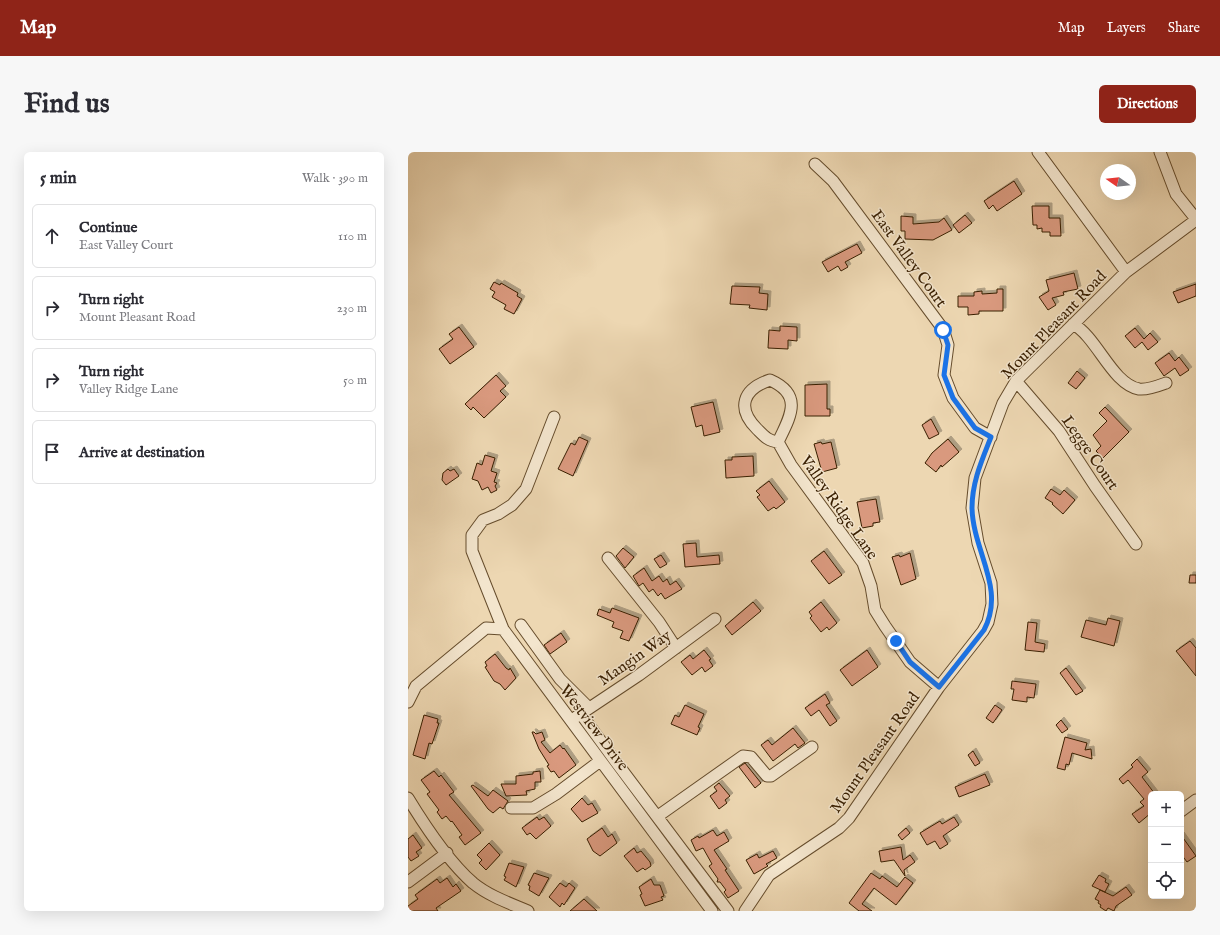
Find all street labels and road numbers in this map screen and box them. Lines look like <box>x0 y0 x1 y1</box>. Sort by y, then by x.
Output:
street label: East Valley Court <box>866 206 951 312</box>
street label: Mount Pleasant Road <box>998 267 1112 384</box>
street label: Legge Court <box>1056 412 1123 495</box>
street label: Valley Ridge Lane <box>795 452 882 564</box>
street label: Mangin Way <box>595 626 676 691</box>
street label: Westview Drive <box>554 681 632 775</box>
street label: Mount Pleasant Road <box>826 688 925 818</box>

